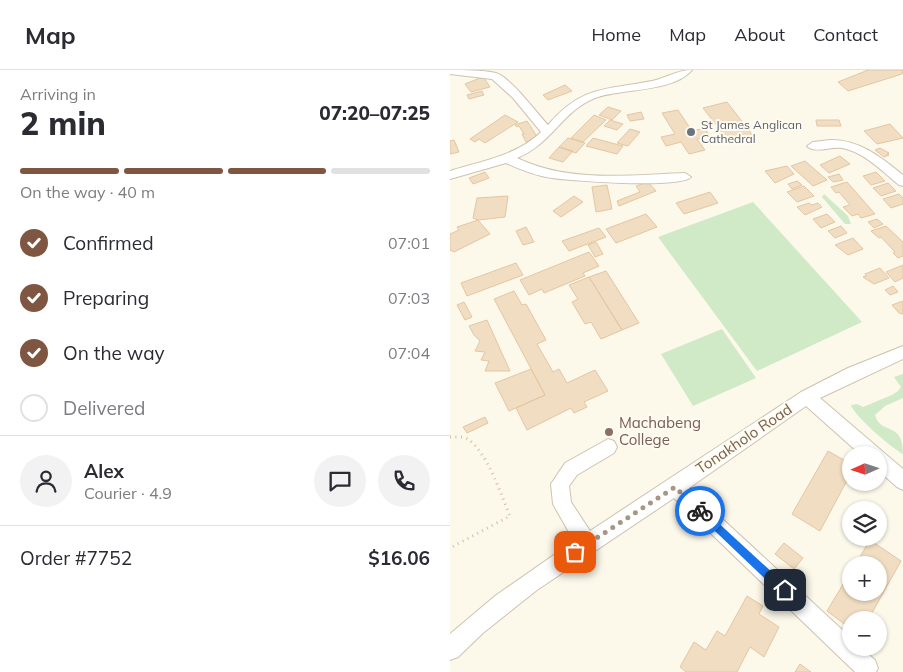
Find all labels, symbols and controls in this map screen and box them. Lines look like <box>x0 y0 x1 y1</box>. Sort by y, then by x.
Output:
text: Map <box>25 20 76 50</box>
text: Home <box>591 23 641 46</box>
text: Map <box>669 23 706 46</box>
text: About <box>734 23 785 46</box>
text: Contact <box>813 23 878 46</box>
text: Arriving in <box>20 84 96 104</box>
text: 07:20–07:25 <box>319 101 430 125</box>
text: 2 min <box>20 103 106 143</box>
place label: St James Anglican Cathedral <box>701 117 802 146</box>
marker: St James Anglican Cathedral <box>685 126 697 138</box>
text: On the way · 40 m <box>20 182 155 202</box>
icon: check <box>20 229 48 257</box>
text: Confirmed <box>63 231 154 255</box>
text: 07:01 <box>388 233 430 253</box>
icon: check <box>20 284 48 312</box>
text: Preparing <box>63 286 149 310</box>
text: 07:03 <box>388 288 430 308</box>
icon: check <box>20 339 48 367</box>
text: On the way <box>63 341 165 365</box>
text: 07:04 <box>388 343 430 363</box>
text: Delivered <box>63 396 145 420</box>
street label: Tonakholo Road <box>692 399 796 478</box>
place label: Machabeng College <box>619 413 701 449</box>
marker: Machabeng College <box>603 426 615 438</box>
north arrow <box>842 446 888 491</box>
map controls <box>842 446 887 656</box>
button: person <box>20 455 72 507</box>
button: chat <box>314 455 366 507</box>
button: phone <box>378 455 430 507</box>
text: Alex <box>84 459 124 483</box>
text: Courier · 4.9 <box>84 483 172 503</box>
courier <box>675 486 725 536</box>
icon: bike <box>686 497 714 525</box>
button: layers <box>842 501 887 546</box>
pin <box>554 531 596 573</box>
icon: bag <box>561 538 589 566</box>
text: Order #7752 <box>20 546 132 570</box>
text: $16.06 <box>368 546 430 570</box>
button: + <box>842 556 887 601</box>
pin <box>764 569 806 611</box>
icon: home <box>771 576 799 604</box>
button: − <box>842 611 887 656</box>

